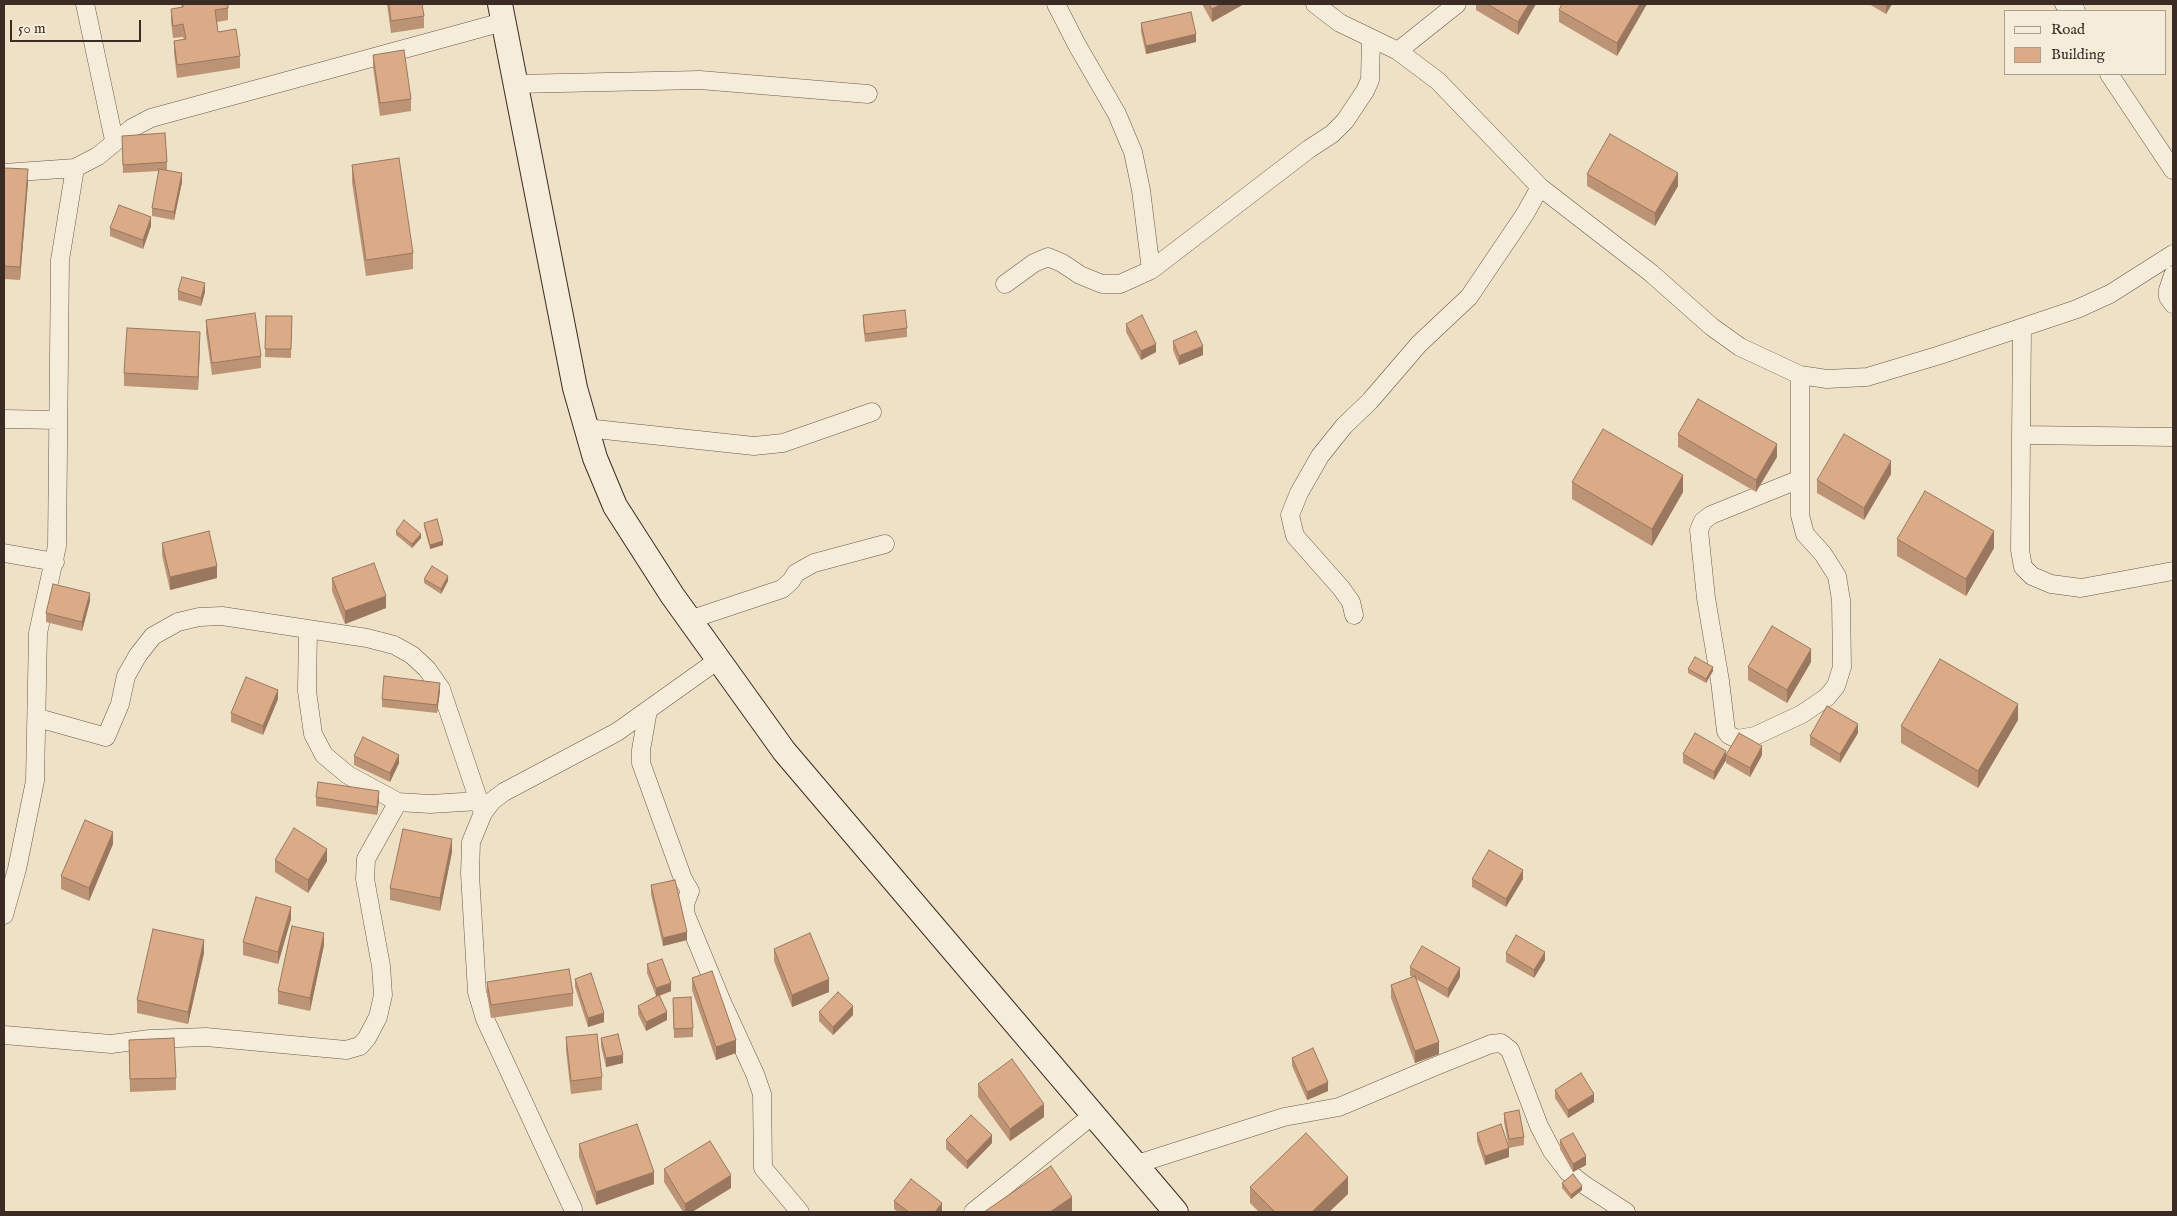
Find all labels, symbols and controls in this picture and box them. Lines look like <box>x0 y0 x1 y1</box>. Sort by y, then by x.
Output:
scale bar <box>12 10 144 42</box>
legend <box>2004 10 2167 75</box>
text: 50 m <box>18 19 46 38</box>
text: Road <box>2051 20 2085 39</box>
text: Building <box>2051 45 2105 64</box>

